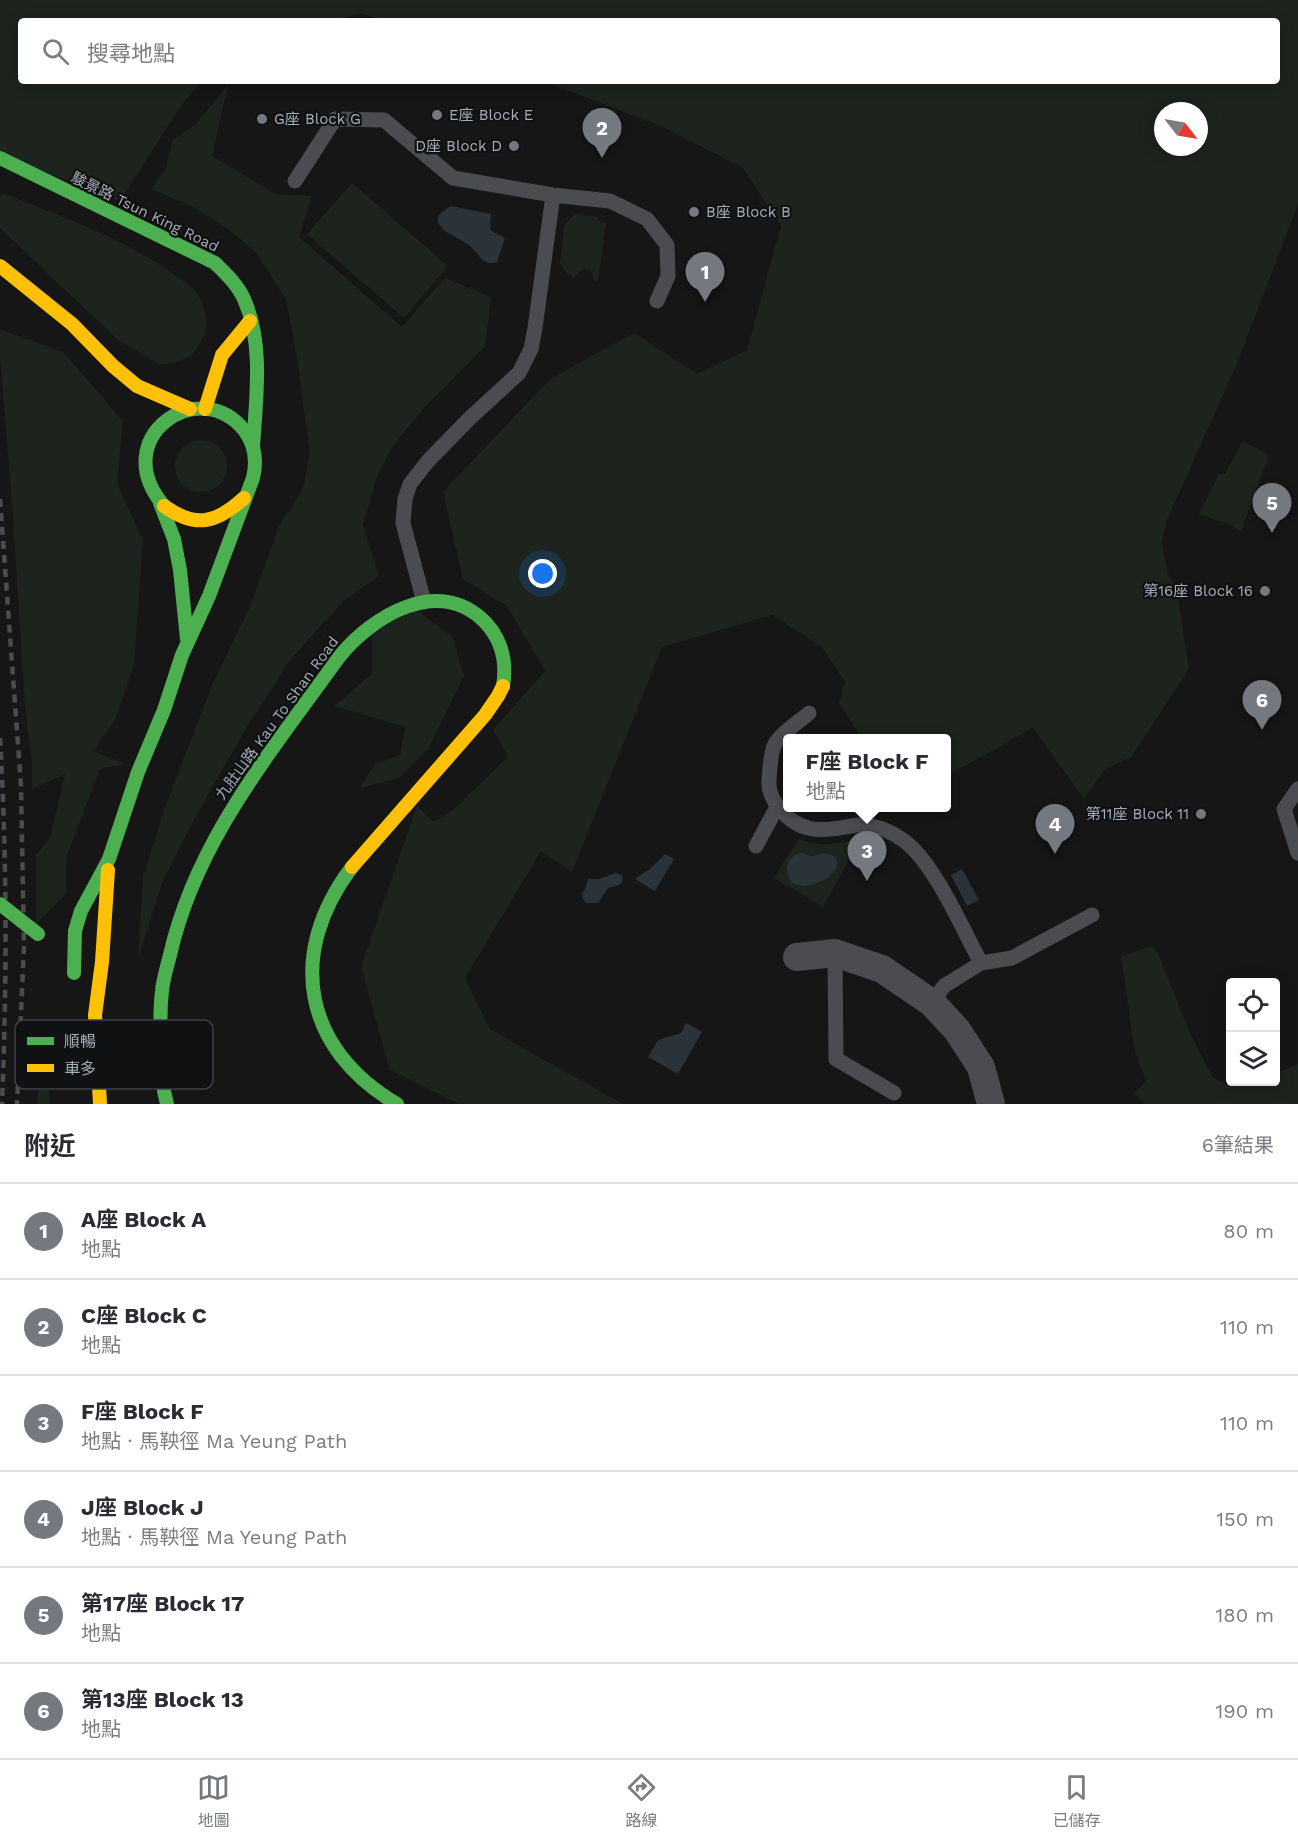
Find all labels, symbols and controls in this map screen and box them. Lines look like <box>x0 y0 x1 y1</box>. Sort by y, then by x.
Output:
search box <box>18 18 1280 84</box>
icon: search <box>39 35 72 68</box>
text: 搜尋地點 <box>87 41 175 66</box>
north arrow <box>1154 102 1208 156</box>
place label: E座 Block E <box>449 106 533 124</box>
marker: E座 Block E <box>430 108 444 122</box>
pin: 2 <box>582 108 622 158</box>
place label: G座 Block G <box>274 110 361 128</box>
marker: G座 Block G <box>255 112 269 126</box>
place label: D座 Block D <box>415 137 502 155</box>
marker: D座 Block D <box>507 139 521 153</box>
street label: 駿景路 Tsun King Road <box>68 168 222 256</box>
place label: B座 Block B <box>706 203 791 221</box>
marker: B座 Block B <box>687 205 701 219</box>
pin: 1 <box>686 252 724 302</box>
pin: 5 <box>1252 484 1292 533</box>
your location <box>528 559 557 588</box>
place label: 第16座 Block 16 <box>1143 582 1253 600</box>
marker: 第16座 Block 16 <box>1258 584 1272 598</box>
street label: 九肚山路 Kau To Shan Road <box>212 633 342 803</box>
pin: 6 <box>1242 680 1282 730</box>
popup <box>783 734 951 812</box>
text: F座 Block F <box>806 749 928 774</box>
text: 地點 <box>806 779 846 803</box>
pin: 4 <box>1036 804 1074 854</box>
place label: 第11座 Block 11 <box>1086 805 1189 823</box>
marker: 第11座 Block 11 <box>1194 807 1208 821</box>
pin: 3 <box>848 832 886 881</box>
map controls <box>1226 978 1280 1086</box>
button: locate <box>1226 978 1280 1032</box>
legend <box>15 1020 213 1089</box>
text: 順暢 <box>64 1032 96 1051</box>
button: layers <box>1226 1032 1280 1086</box>
text: 車多 <box>64 1059 96 1078</box>
text: 附近 <box>24 1131 76 1161</box>
text: 6筆結果 <box>1202 1133 1274 1157</box>
text: A座 Block A <box>81 1207 206 1232</box>
text: 1 <box>39 1219 48 1243</box>
text: 80 m <box>1223 1219 1274 1243</box>
text: 地點 <box>81 1237 121 1261</box>
text: C座 Block C <box>81 1303 207 1328</box>
text: 2 <box>38 1315 49 1339</box>
text: 110 m <box>1220 1315 1274 1339</box>
text: 地點 <box>81 1333 121 1357</box>
text: F座 Block F <box>81 1399 204 1424</box>
text: 3 <box>38 1411 49 1435</box>
text: 110 m <box>1220 1411 1274 1435</box>
text: 地點 · 馬鞅徑 Ma Yeung Path <box>81 1429 347 1453</box>
text: J座 Block J <box>81 1495 204 1520</box>
text: 4 <box>37 1507 50 1531</box>
text: 150 m <box>1216 1507 1274 1531</box>
text: 地點 · 馬鞅徑 Ma Yeung Path <box>81 1525 347 1549</box>
text: 第17座 Block 17 <box>81 1591 244 1616</box>
text: 5 <box>38 1603 49 1627</box>
text: 180 m <box>1216 1603 1274 1627</box>
text: 地點 <box>81 1621 121 1645</box>
text: 第13座 Block 13 <box>81 1687 244 1712</box>
text: 6 <box>37 1699 50 1723</box>
text: 190 m <box>1216 1699 1274 1723</box>
text: 地點 <box>81 1717 121 1741</box>
tab: 地圖 <box>197 1771 230 1831</box>
tab: 路線 <box>625 1771 658 1831</box>
tab: 已儲存 <box>1053 1771 1101 1831</box>

